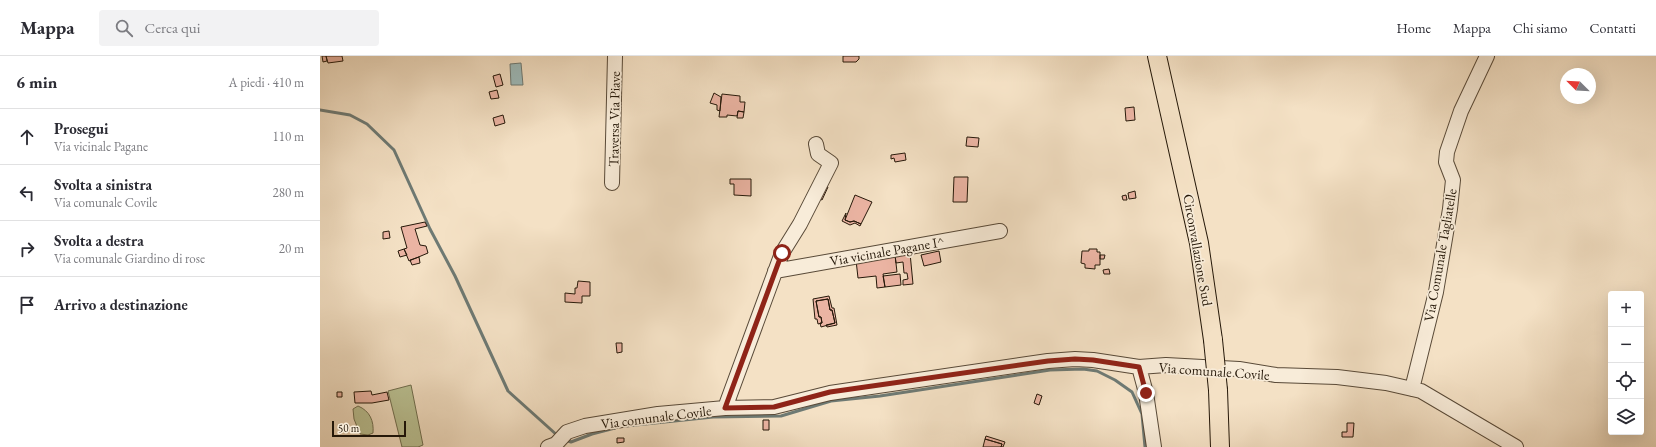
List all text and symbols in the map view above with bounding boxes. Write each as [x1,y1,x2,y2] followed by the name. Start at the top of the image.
[99,10,379,46] search box
[20,15,75,40] text: Mappa
[113,17,135,39] icon: search
[145,18,200,37] text: Cerca qui
[1396,19,1431,37] text: Home
[1453,19,1491,37] text: Mappa
[1513,19,1568,37] text: Chi siamo
[1590,19,1636,37] text: Contatti
[1560,68,1596,104] north arrow
[16,71,57,93] text: 6 min
[604,71,624,167] street label: Traversa Via Piave
[229,74,304,91] text: A piedi · 410 m
[54,119,109,138] text: Prosegui
[16,126,38,148] icon: ahead
[273,128,304,145] text: 110 m
[54,138,148,155] text: Via vicinale Pagane
[54,175,152,194] text: Svolta a sinistra
[16,182,38,204] icon: left
[273,184,304,201] text: 280 m
[1419,187,1461,323] street label: Via Comunale Tagliatelle
[1179,193,1217,308] street label: Circonvallazione Sud
[54,194,157,211] text: Via comunale Covile
[54,231,144,250] text: Svolta a destra
[828,232,946,270] street label: Via vicinale Pagane I^
[16,238,38,260] icon: right
[279,240,304,257] text: 20 m
[773,244,791,262] route start
[54,250,205,267] text: Via comunale Giardino di rose
[1608,291,1644,435] map controls
[1608,291,1644,327] button: +
[16,294,38,316] icon: arrive
[54,295,188,314] text: Arrivo a destinazione
[1608,327,1644,363] button: −
[1158,358,1271,384] street label: Via comunale Covile
[1608,363,1644,399] button: locate
[1137,384,1155,402] route end
[1608,399,1644,435] button: layers
[600,401,713,433] street label: Via comunale Covile
[332,419,406,438] scale bar
[338,421,359,435] text: 50 m

